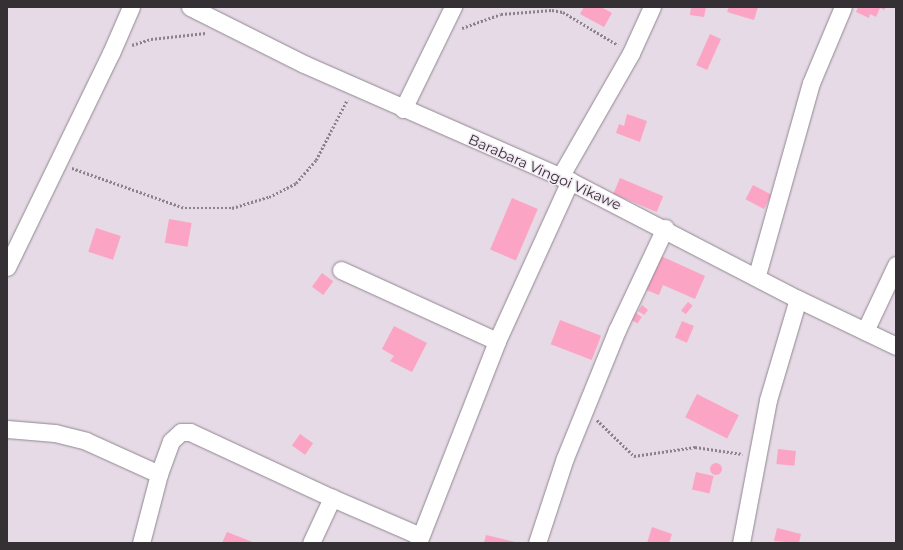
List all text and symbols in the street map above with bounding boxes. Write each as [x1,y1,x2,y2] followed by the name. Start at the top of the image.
[466,131,624,213] street label: Barabara Vingoi Vikawe

